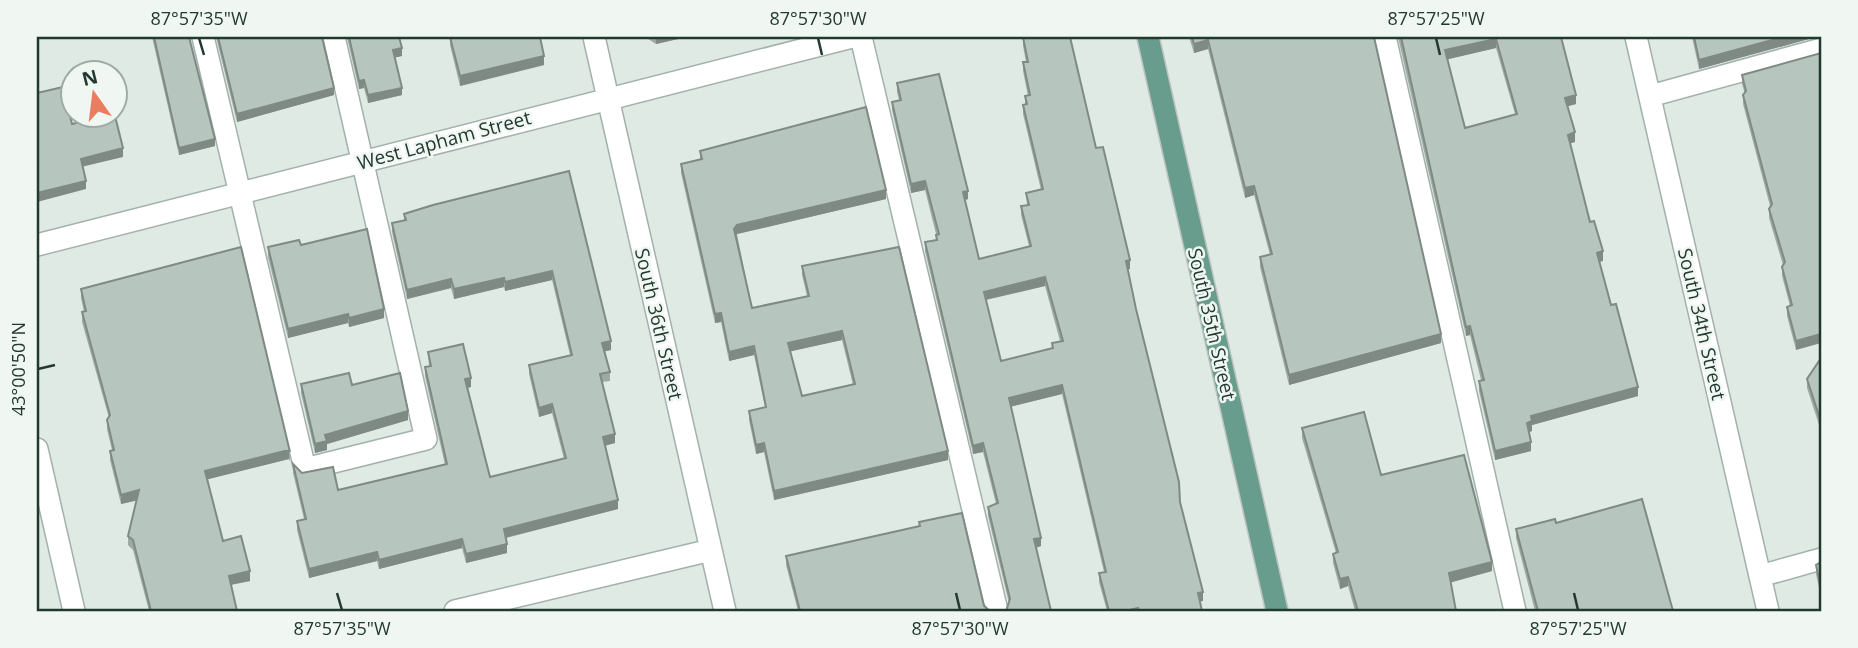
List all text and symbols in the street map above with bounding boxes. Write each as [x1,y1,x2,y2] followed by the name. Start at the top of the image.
[150,6,248,30] text: 87°57'35"W
[769,6,867,30] text: 87°57'30"W
[1387,6,1485,30] text: 87°57'25"W
[60,60,130,130] north arrow
[79,63,101,92] text: N
[354,104,534,176] street label: West Lapham Street
[629,246,689,403] street label: South 36th Street
[1182,246,1242,403] street label: South 35th Street
[1672,246,1732,403] street label: South 34th Street
[6,322,30,416] text: 43°00'50"N
[293,616,391,640] text: 87°57'35"W
[911,616,1009,640] text: 87°57'30"W
[1529,616,1627,640] text: 87°57'25"W

